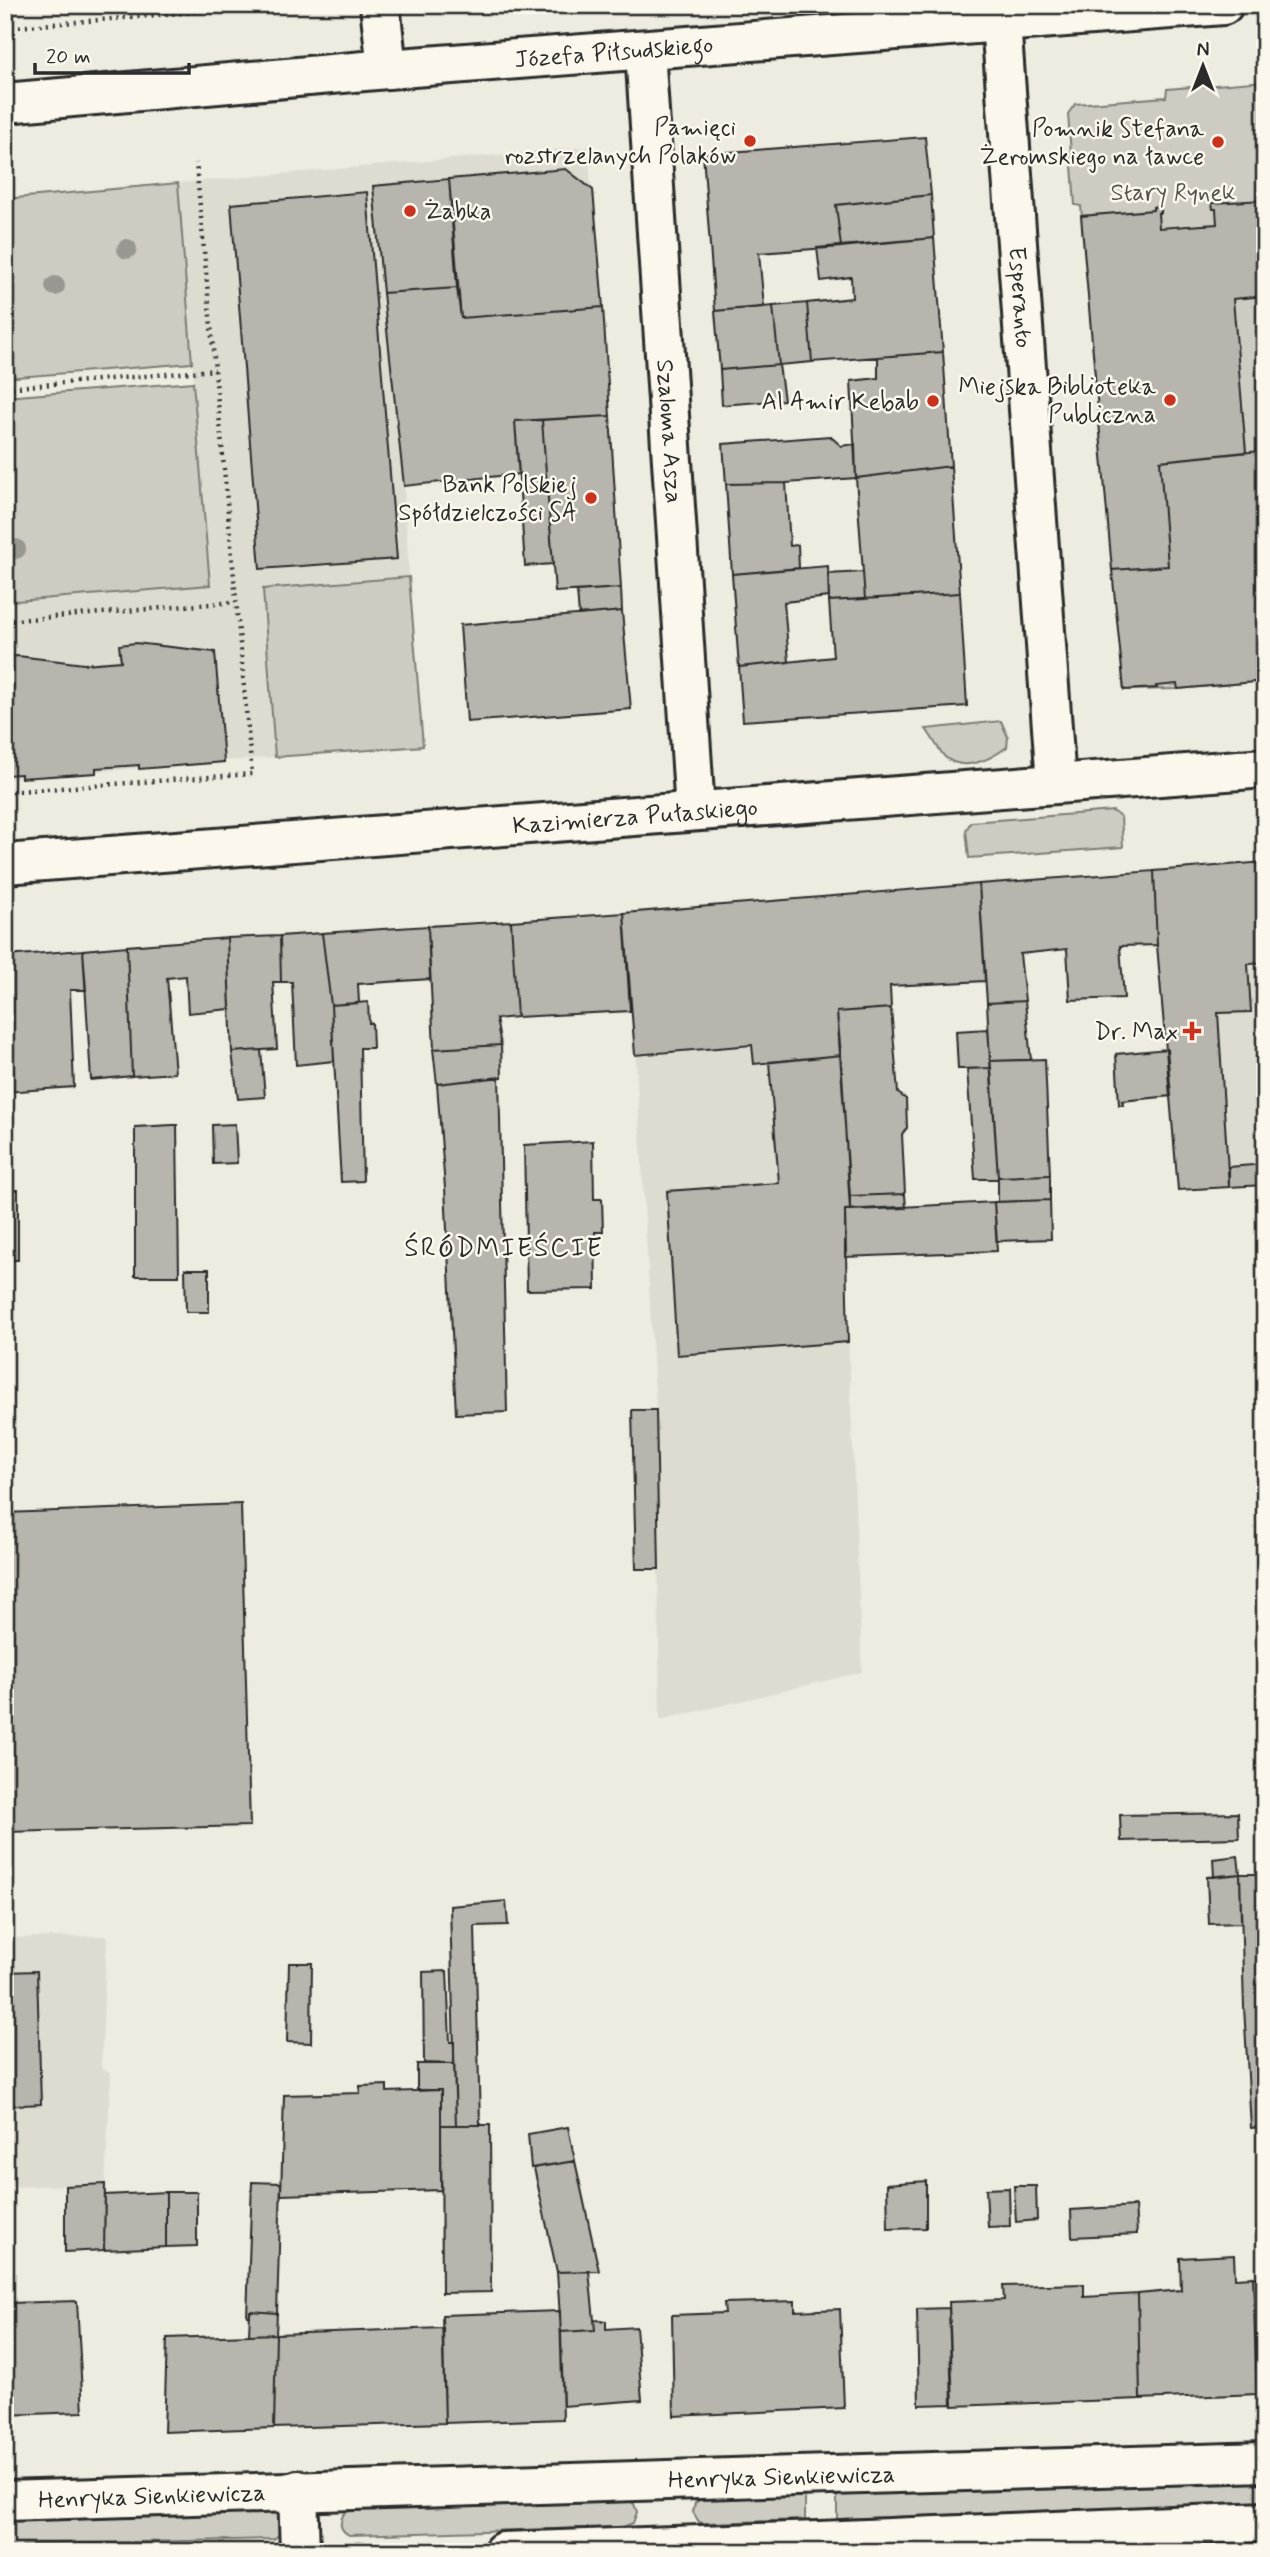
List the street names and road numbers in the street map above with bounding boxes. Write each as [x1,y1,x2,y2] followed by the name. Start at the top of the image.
[513,30,714,76] street label: Józefa Piłsudskiego
[1000,246,1039,349] street label: Esperanto
[648,358,689,504] street label: Szaloma Asza
[512,793,759,842] street label: Kazimierza Pułaskiego
[668,2459,896,2497] street label: Henryka Sienkiewicza
[38,2478,266,2517] street label: Henryka Sienkiewicza

